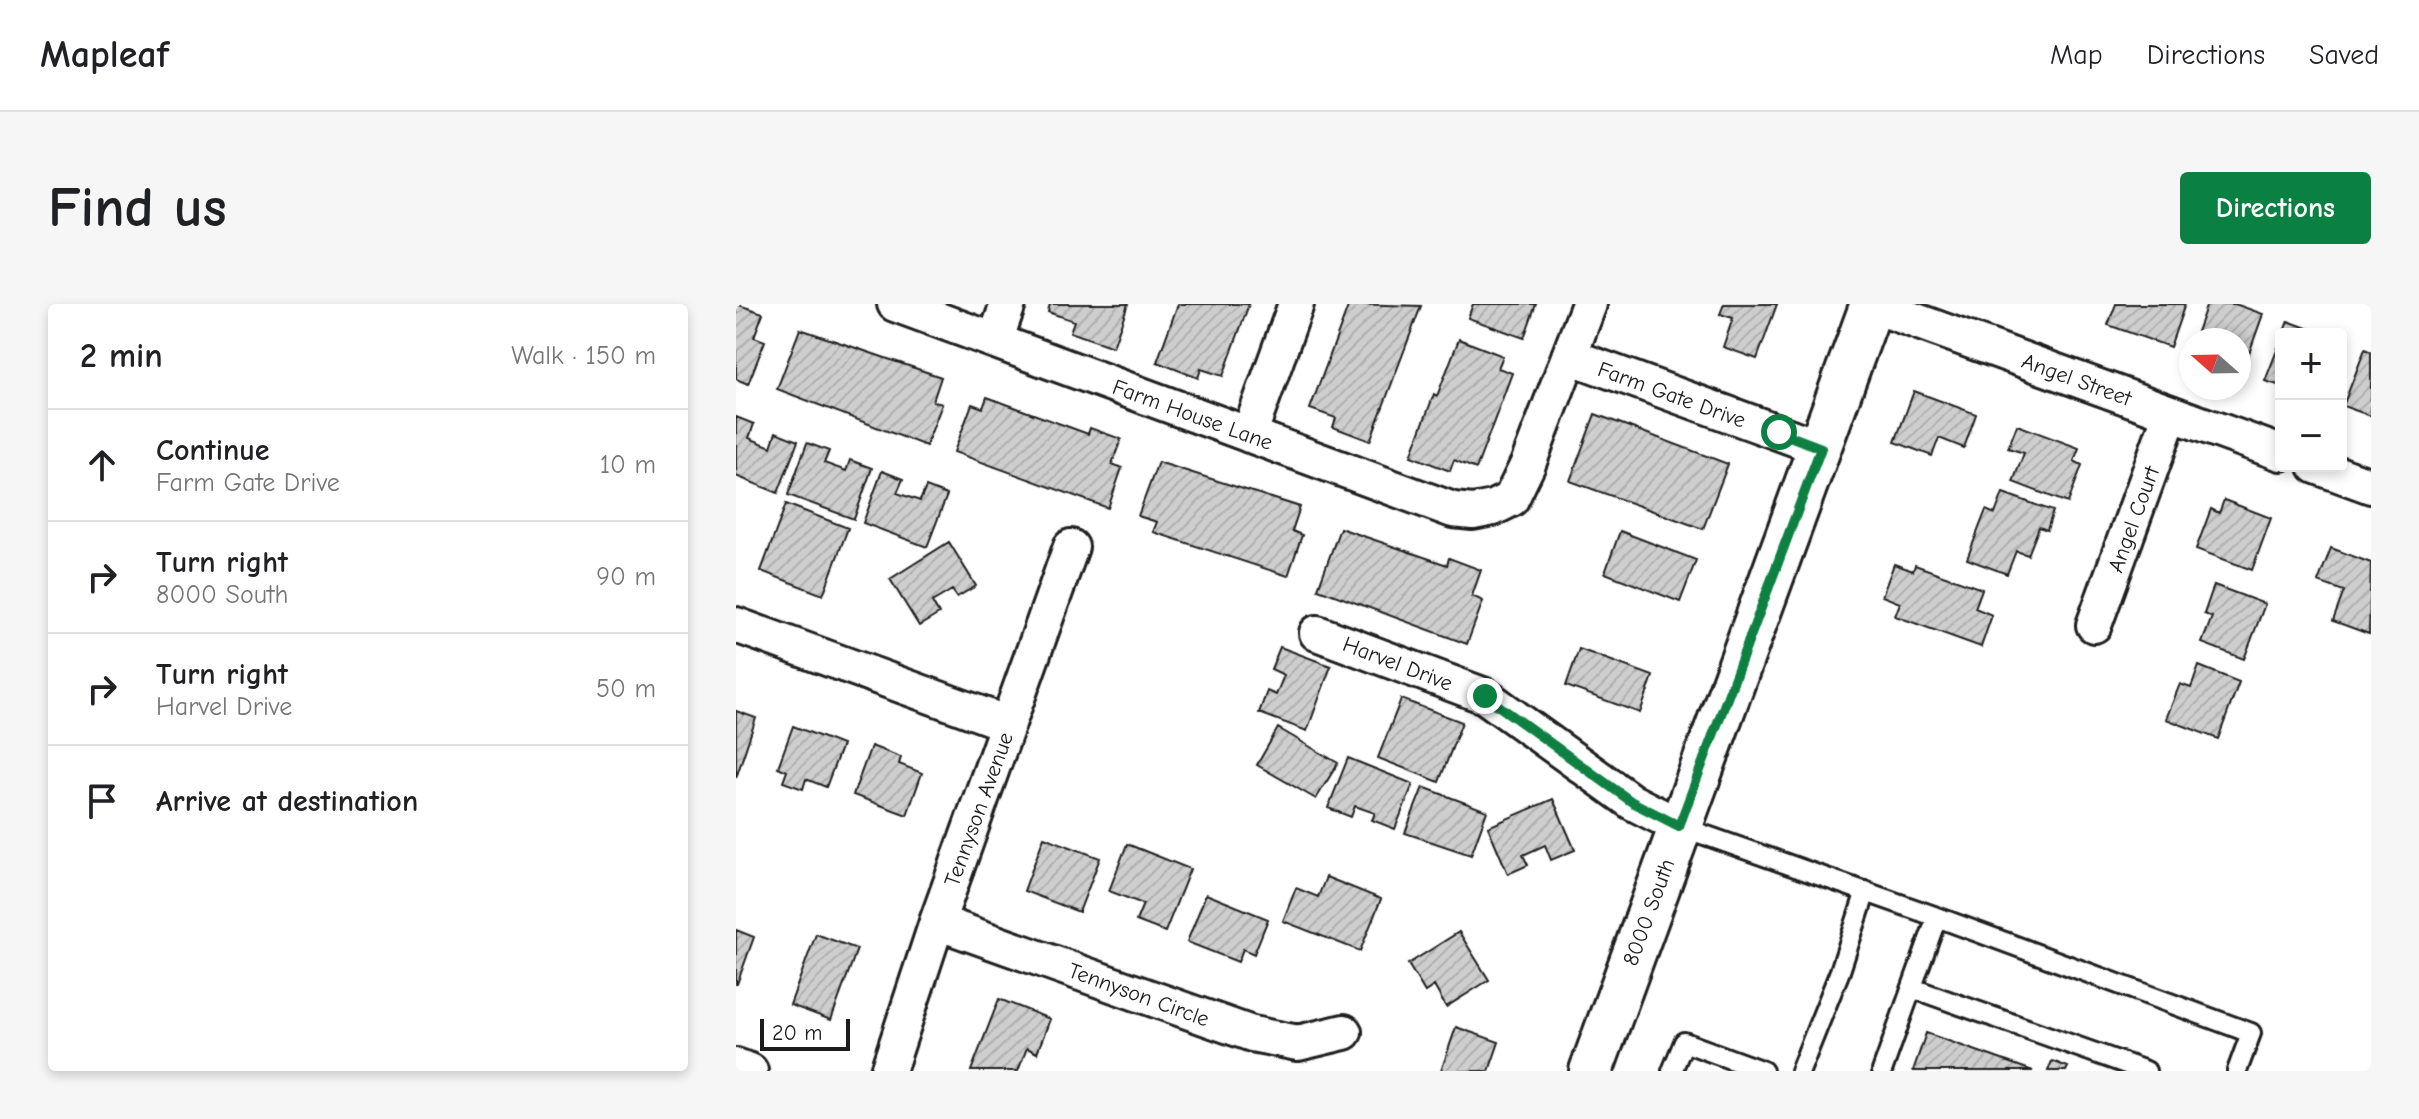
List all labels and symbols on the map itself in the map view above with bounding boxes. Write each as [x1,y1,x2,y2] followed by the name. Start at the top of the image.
[2179,328,2251,400] north arrow
[2018,348,2136,412] street label: Angel Street
[1594,356,1749,434] street label: Farm Gate Drive
[1109,374,1276,456] street label: Farm House Lane
[1761,414,1797,450] route start
[2103,462,2165,576] street label: Angel Court
[1339,631,1456,697] street label: Harvel Drive
[1467,678,1503,714] route end
[939,729,1019,890] street label: Tennyson Avenue
[1618,855,1680,969] street label: 8000 South
[1065,957,1213,1032] street label: Tennyson Circle
[760,1015,850,1051] scale bar

